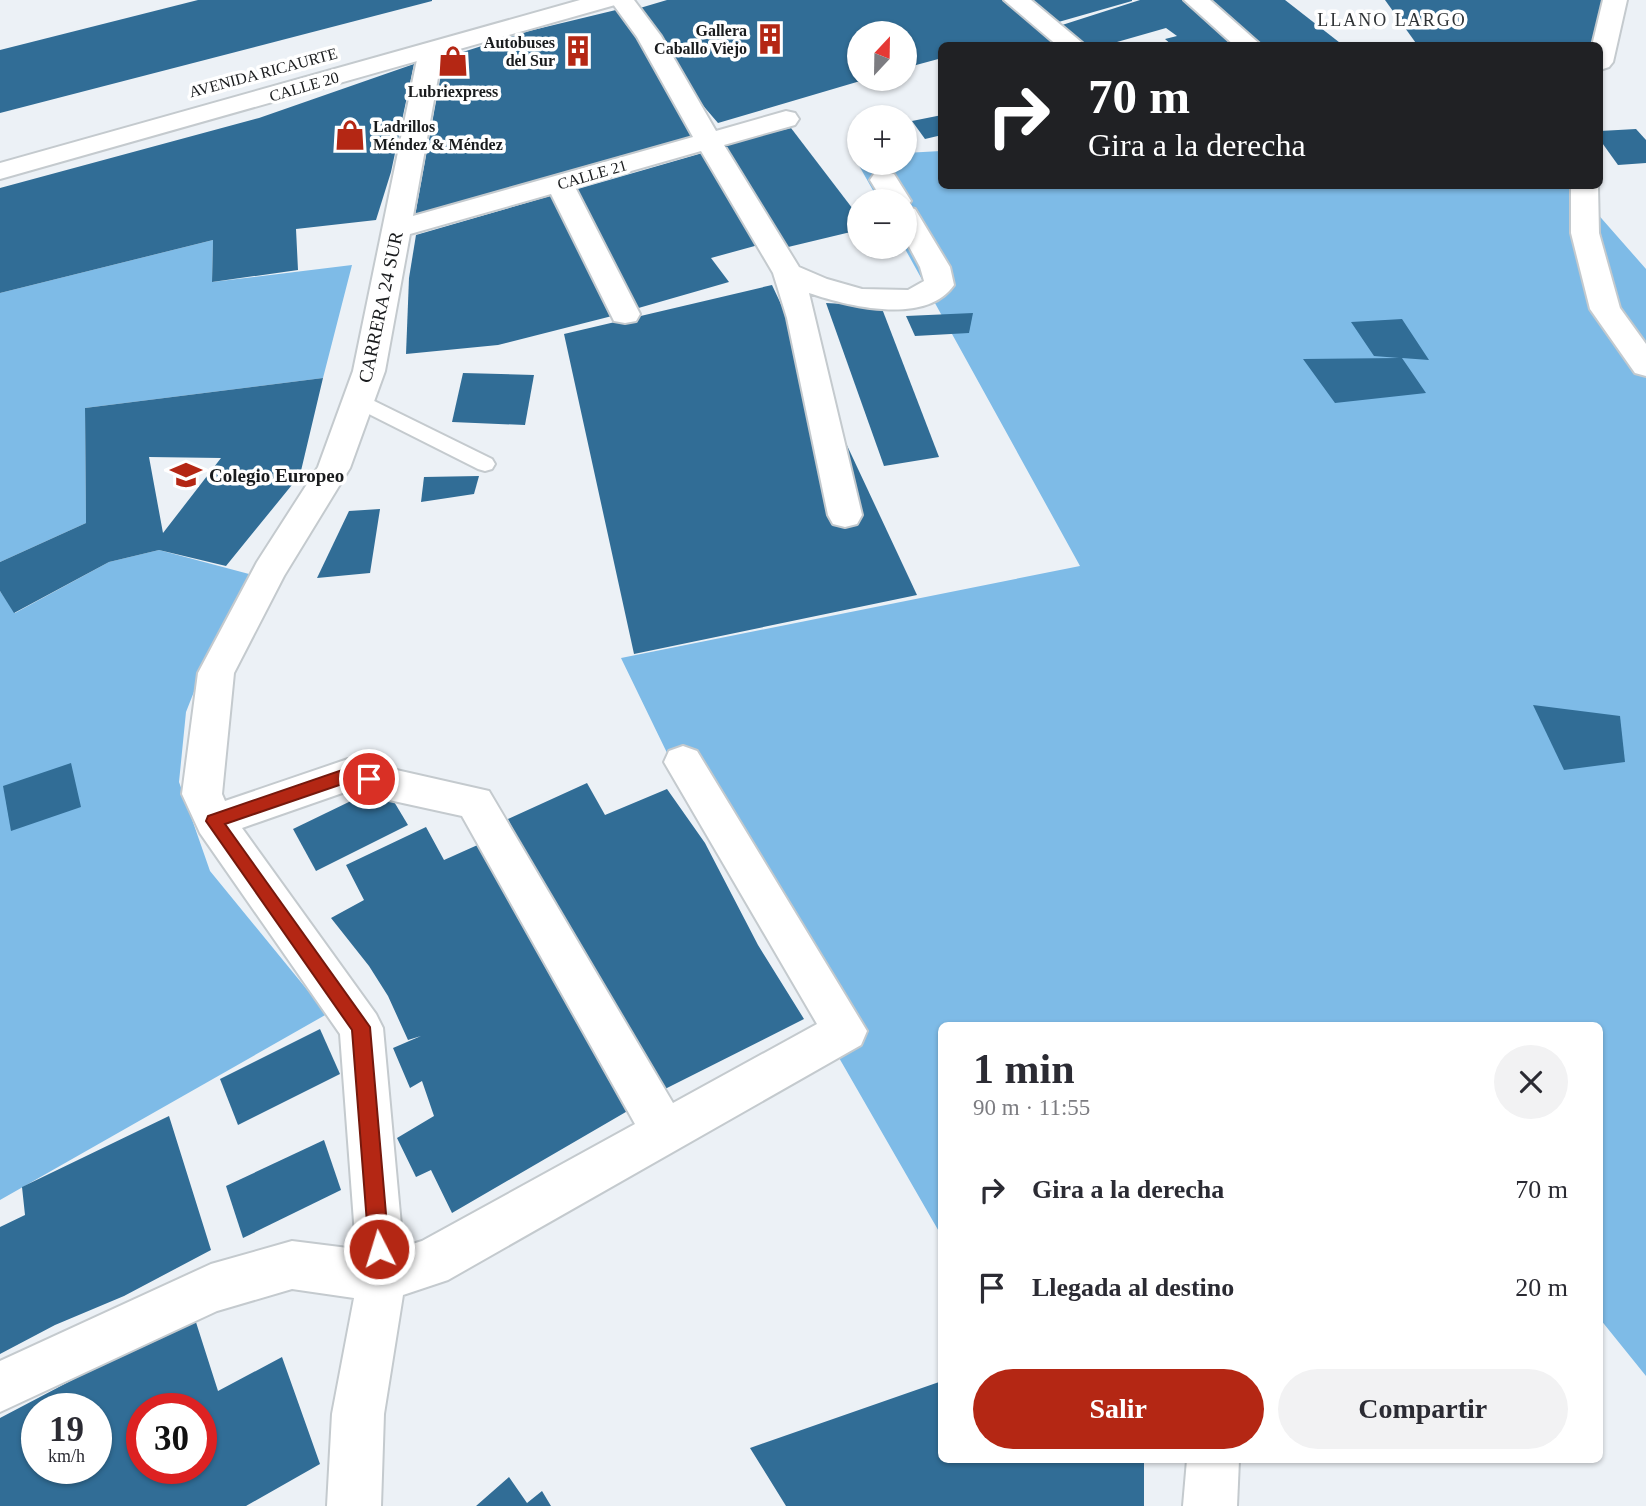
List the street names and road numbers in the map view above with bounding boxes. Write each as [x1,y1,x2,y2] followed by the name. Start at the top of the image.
[187,44,339,100] street label: AVENIDA RICAURTE
[267,68,341,105] street label: CALLE 20
[555,156,629,193] street label: CALLE 21
[354,229,407,385] street label: CARRERA 24 SUR

